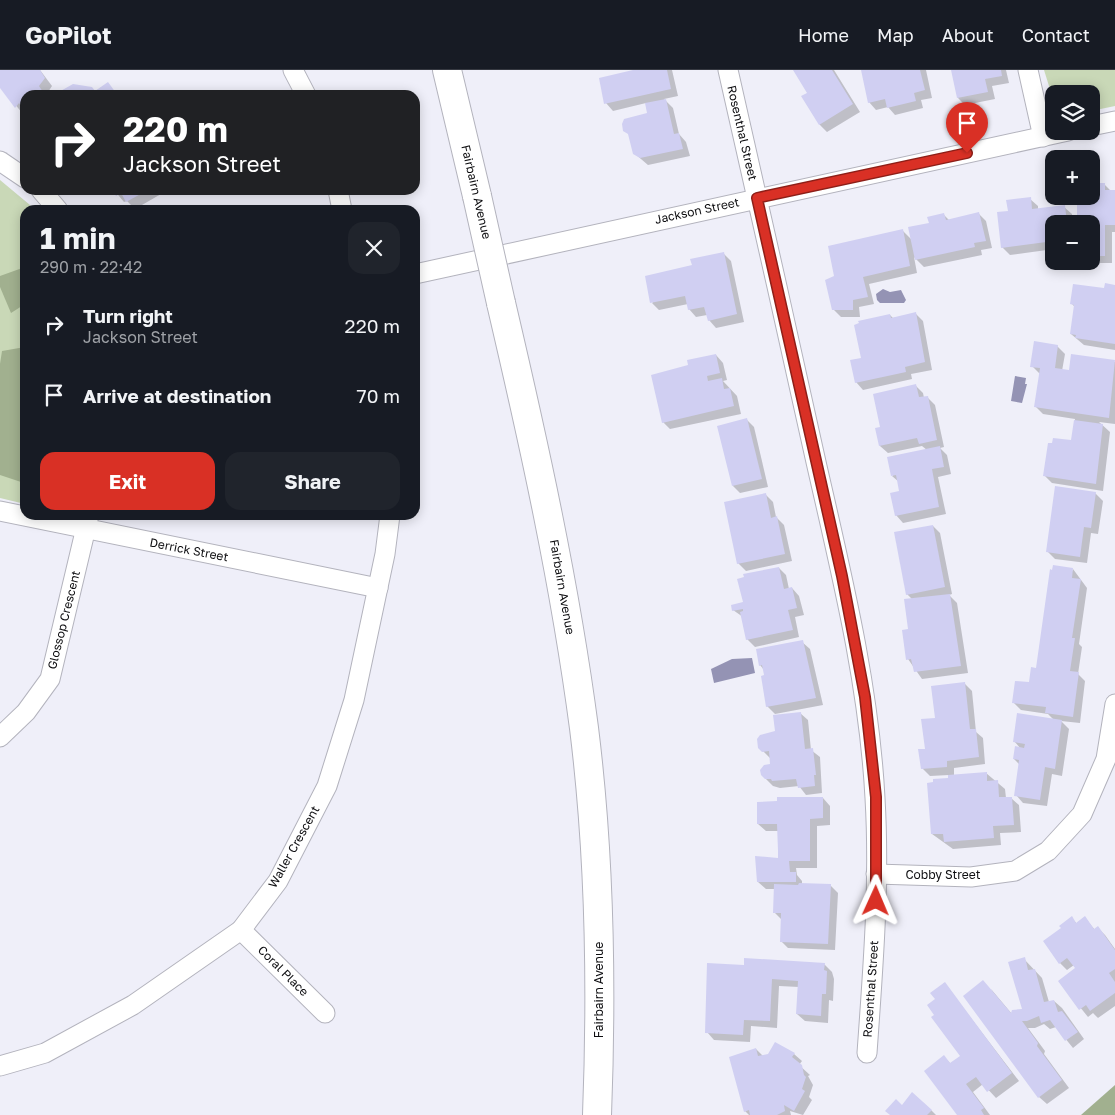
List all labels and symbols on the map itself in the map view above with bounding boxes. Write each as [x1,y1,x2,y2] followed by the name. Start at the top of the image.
[724,84,761,182] street label: Rosenthal Street
[946,102,988,153] pin
[458,143,495,241] street label: Fairbairn Avenue
[653,194,741,227] street label: Jackson Street
[149,535,230,565] street label: Derrick Street
[547,538,578,636] street label: Fairbairn Avenue
[44,569,83,671] street label: Glossop Crescent
[265,803,322,890] street label: Waller Crescent
[905,867,981,882] street label: Cobby Street
[849,874,901,926] position arrow
[860,940,881,1038] street label: Rosenthal Street
[255,942,312,999] street label: Coral Place
[591,942,606,1038] street label: Fairbairn Avenue

